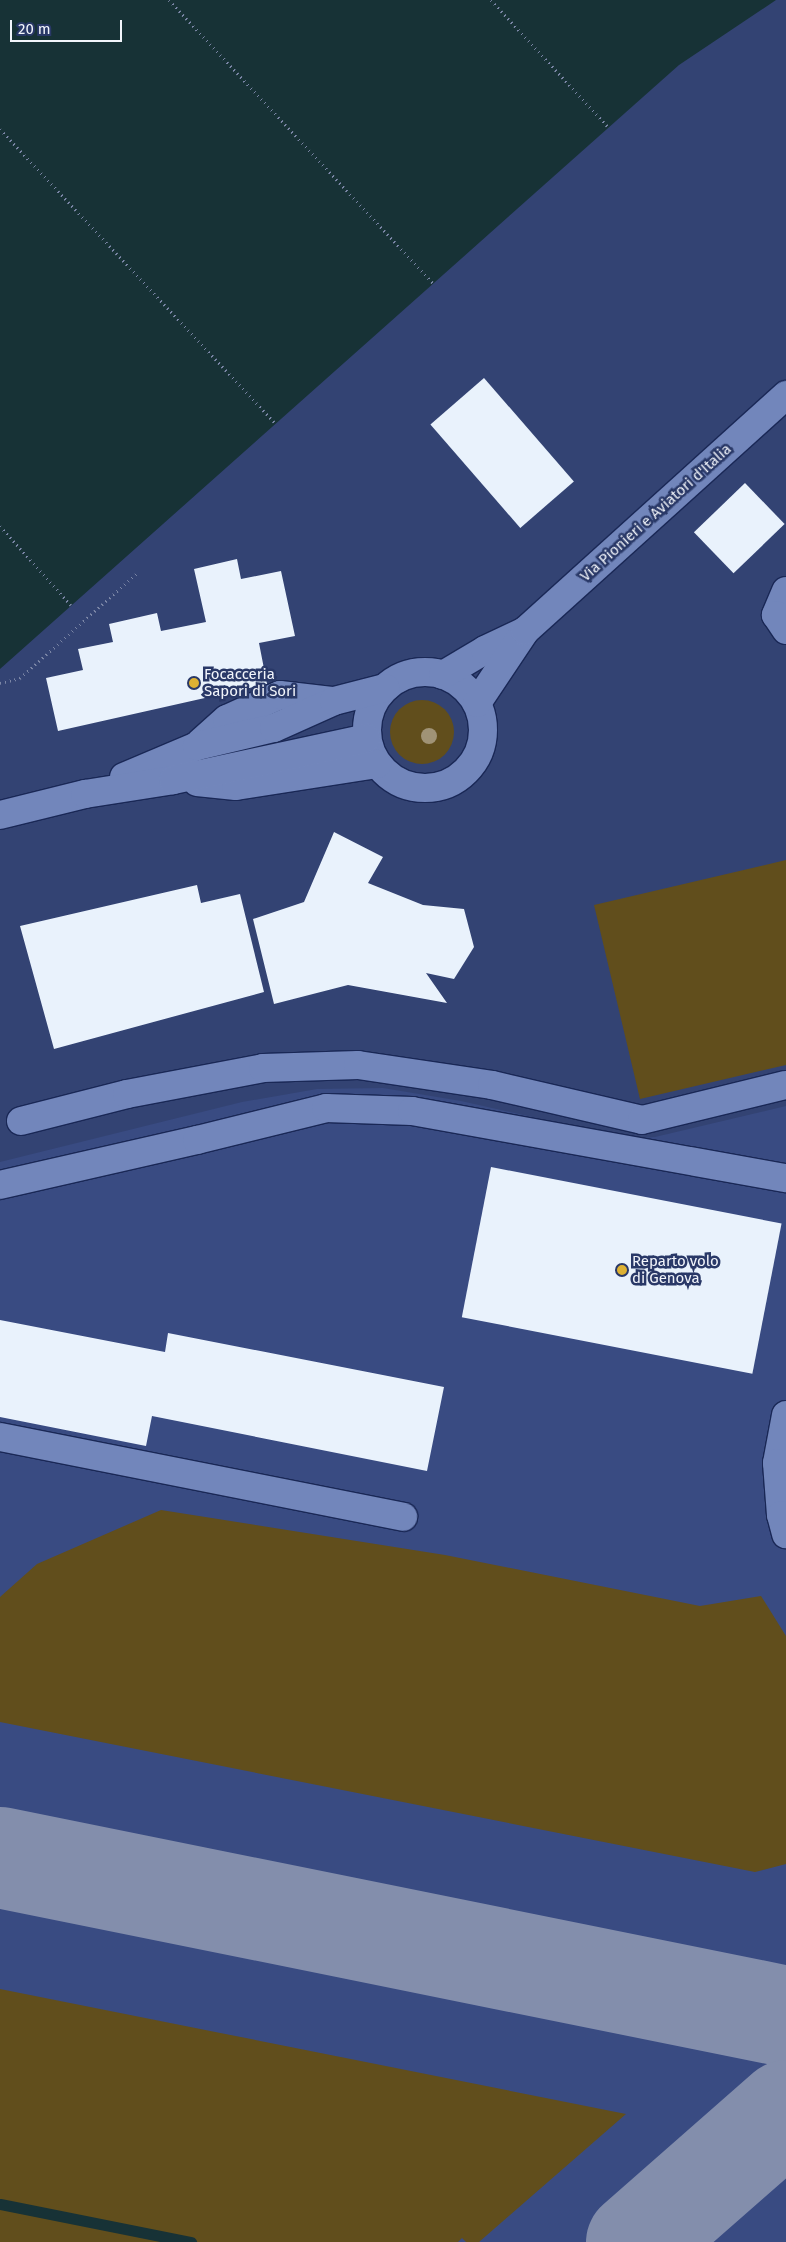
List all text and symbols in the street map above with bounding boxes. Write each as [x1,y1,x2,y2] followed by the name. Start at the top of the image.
[12,10,125,42] scale bar
[18,20,51,38] text: 20 m
[577,440,735,586] street label: Via Pionieri e Aviatori d'Italia
[204,665,296,700] place label: Focacceria Sapori di Sori
[188,677,200,689] marker: Focacceria Sapori di Sori
[632,1252,719,1287] place label: Reparto volo di Genova
[616,1264,628,1276] marker: Reparto volo di Genova

